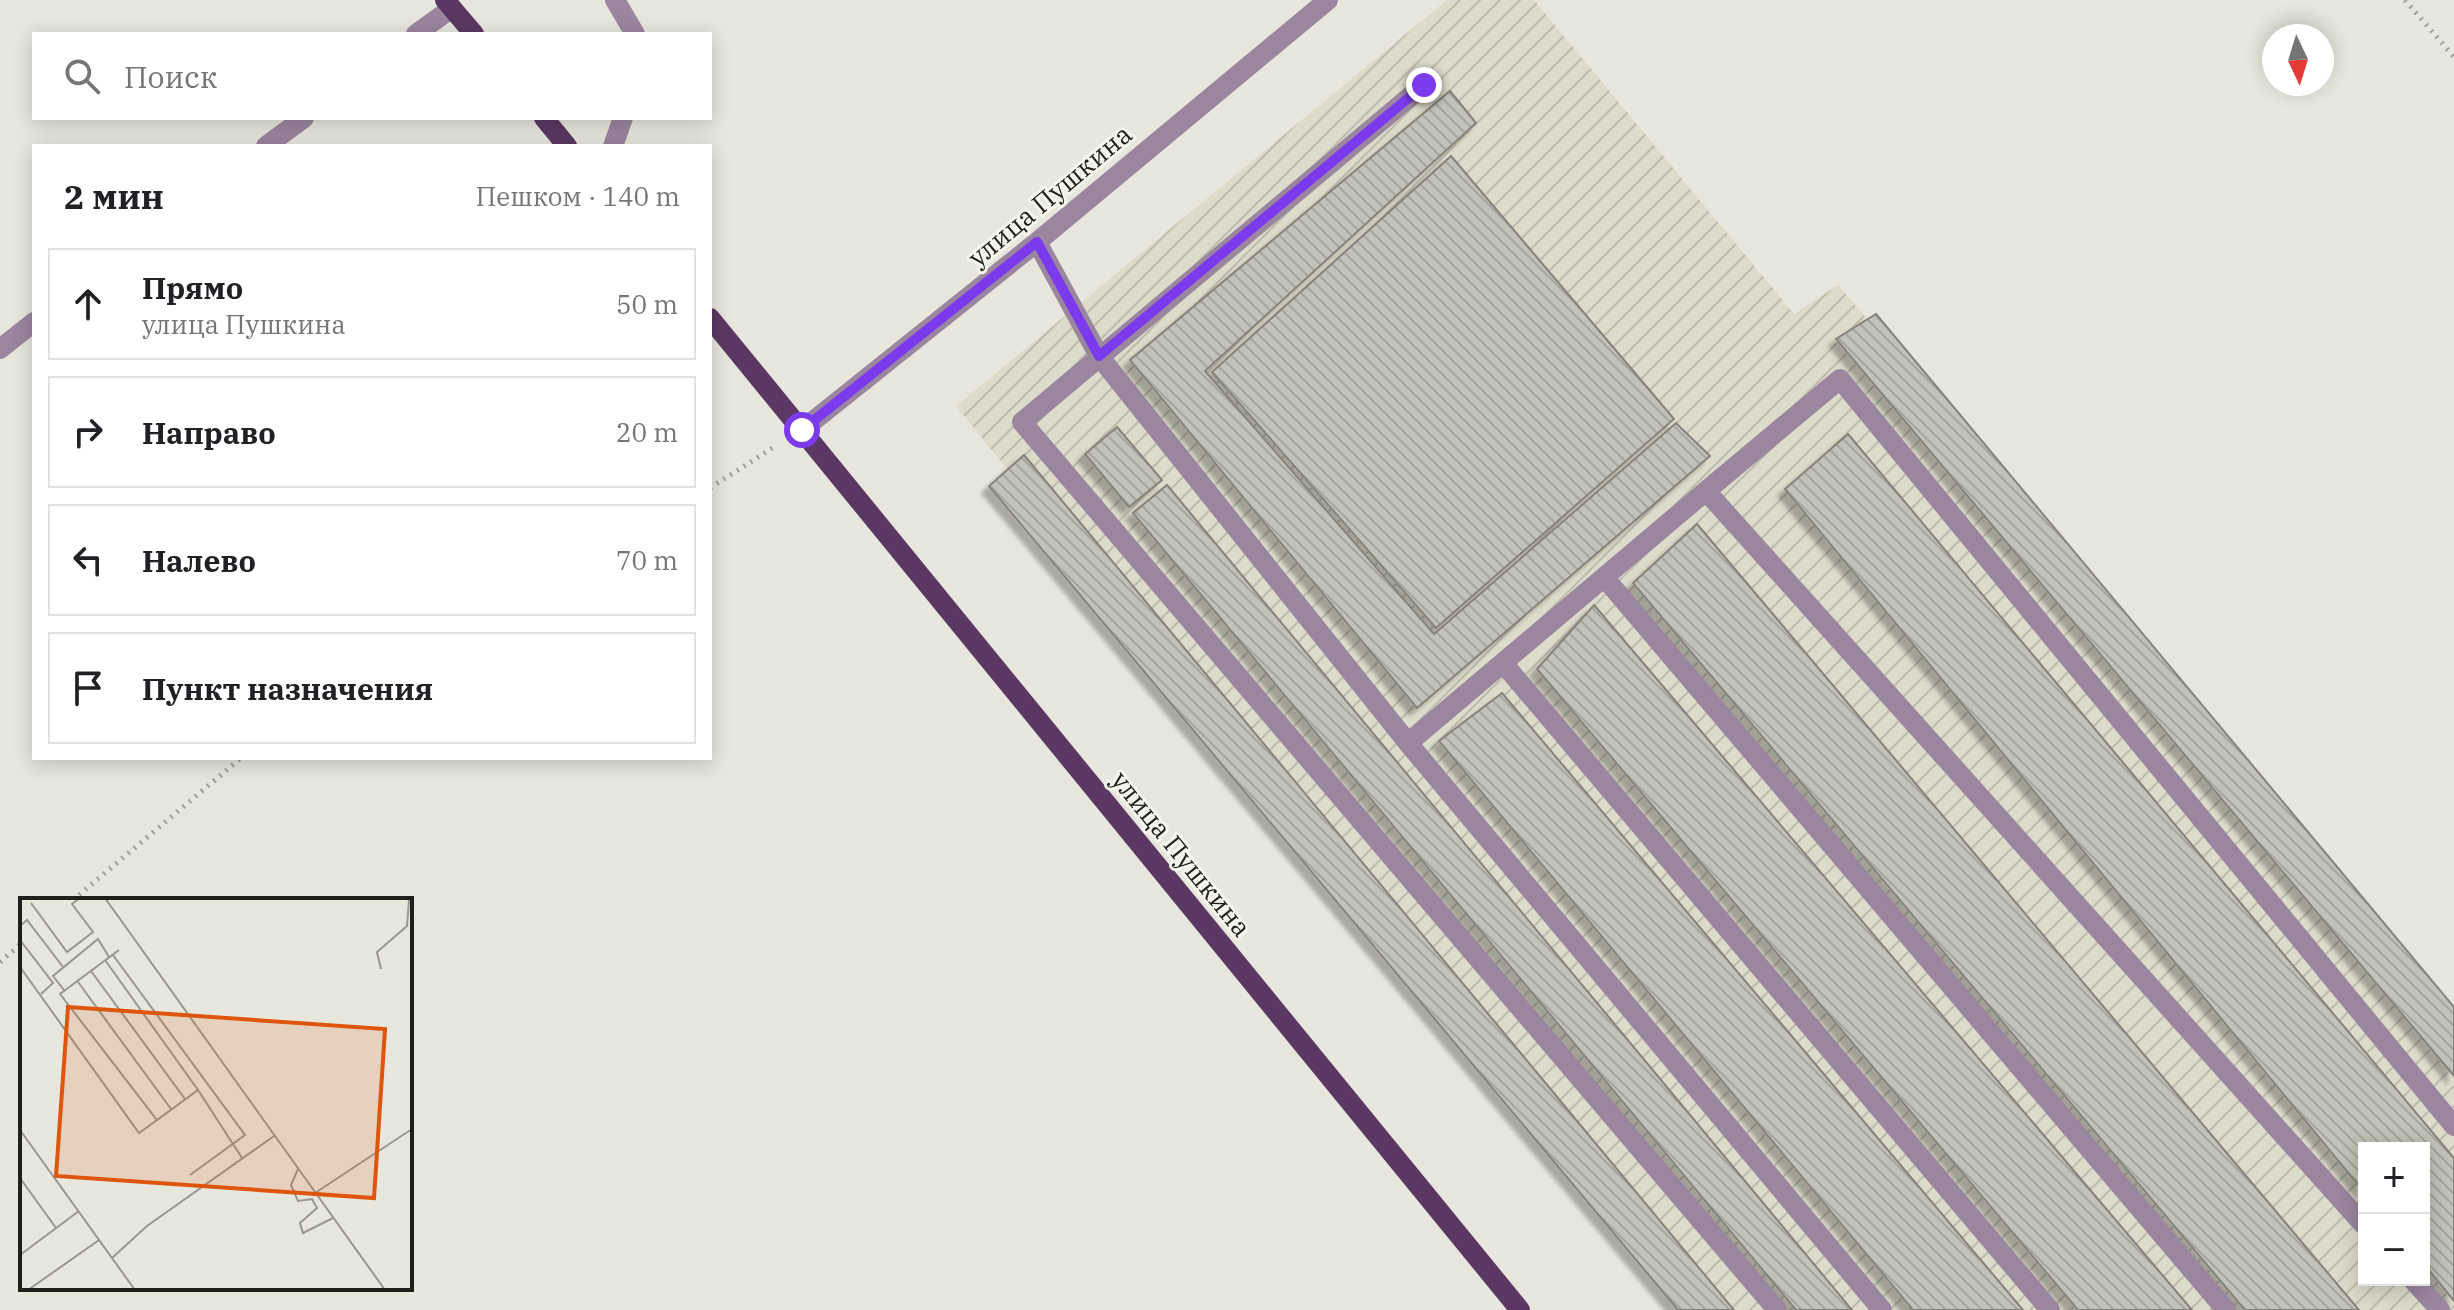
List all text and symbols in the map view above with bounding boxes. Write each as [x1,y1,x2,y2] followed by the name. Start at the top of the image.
[2262,24,2334,96] north arrow
[32,32,712,120] search box
[60,54,104,98] icon: search
[124,57,217,96] text: Поиск
[1406,67,1442,103] route end
[960,117,1138,274] street label: улица Пушкина
[64,174,164,218] text: 2 мин
[476,179,680,213] text: Пешком · 140 m
[142,268,243,307] text: Прямо
[66,282,110,326] icon: ahead
[616,287,678,321] text: 50 m
[142,307,346,341] text: улица Пушкина
[66,410,110,454] icon: right
[784,412,820,448] route start
[142,413,276,452] text: Направо
[616,415,678,449] text: 20 m
[66,538,110,582] icon: left
[142,541,256,580] text: Налево
[616,543,678,577] text: 70 m
[66,666,110,710] icon: arrive
[142,669,433,708] text: Пункт назначения
[1104,764,1259,943] street label: улица Пушкина
[20,898,412,1290] inset map
[2358,1142,2430,1286] map controls
[2358,1142,2430,1214] button: +
[2358,1214,2430,1286] button: −

